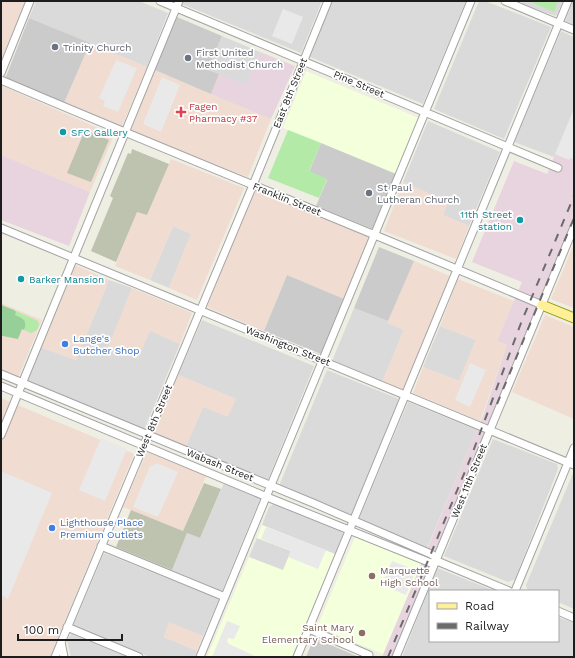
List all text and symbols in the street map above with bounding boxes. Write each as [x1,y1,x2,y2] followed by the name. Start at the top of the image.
[50,42,60,52] marker: Trinity Church
[63,42,131,53] place label: Trinity Church
[196,47,283,70] place label: First United Methodist Church
[183,53,193,63] marker: First United Methodist Church
[271,55,309,130] street label: East 8th Street
[332,68,387,100] street label: Pine Street
[189,101,258,124] place label: Fagen Pharmacy #37
[176,107,186,117] marker: Fagen Pharmacy #37
[58,127,68,137] marker: SFC Gallery
[71,127,129,138] place label: SFC Gallery
[251,180,323,218] street label: Franklin Street
[377,182,459,205] place label: St Paul Lutheran Church
[364,188,374,198] marker: St Paul Lutheran Church
[460,209,513,232] place label: 11th Street station
[515,215,525,225] marker: 11th Street station
[16,274,26,284] marker: Barker Mansion
[29,274,104,285] place label: Barker Mansion
[244,324,333,368] street label: Washington Street
[73,333,140,356] place label: Lange's Butcher Shop
[60,339,70,349] marker: Lange's Butcher Shop
[134,382,175,459] street label: West 8th Street
[449,441,489,520] street label: West 11th Street
[185,446,256,484] street label: Wabash Street
[60,517,143,540] place label: Lighthouse Place Premium Outlets
[47,523,57,533] marker: Lighthouse Place Premium Outlets
[380,565,438,588] place label: Marquette High School
[367,571,377,581] marker: Marquette High School
[429,590,559,642] legend
[465,599,494,613] text: Road
[18,616,122,642] scale bar
[465,619,510,633] text: Railway
[262,622,355,645] place label: Saint Mary Elementary School
[24,623,59,637] text: 100 m
[357,628,367,638] marker: Saint Mary Elementary School

